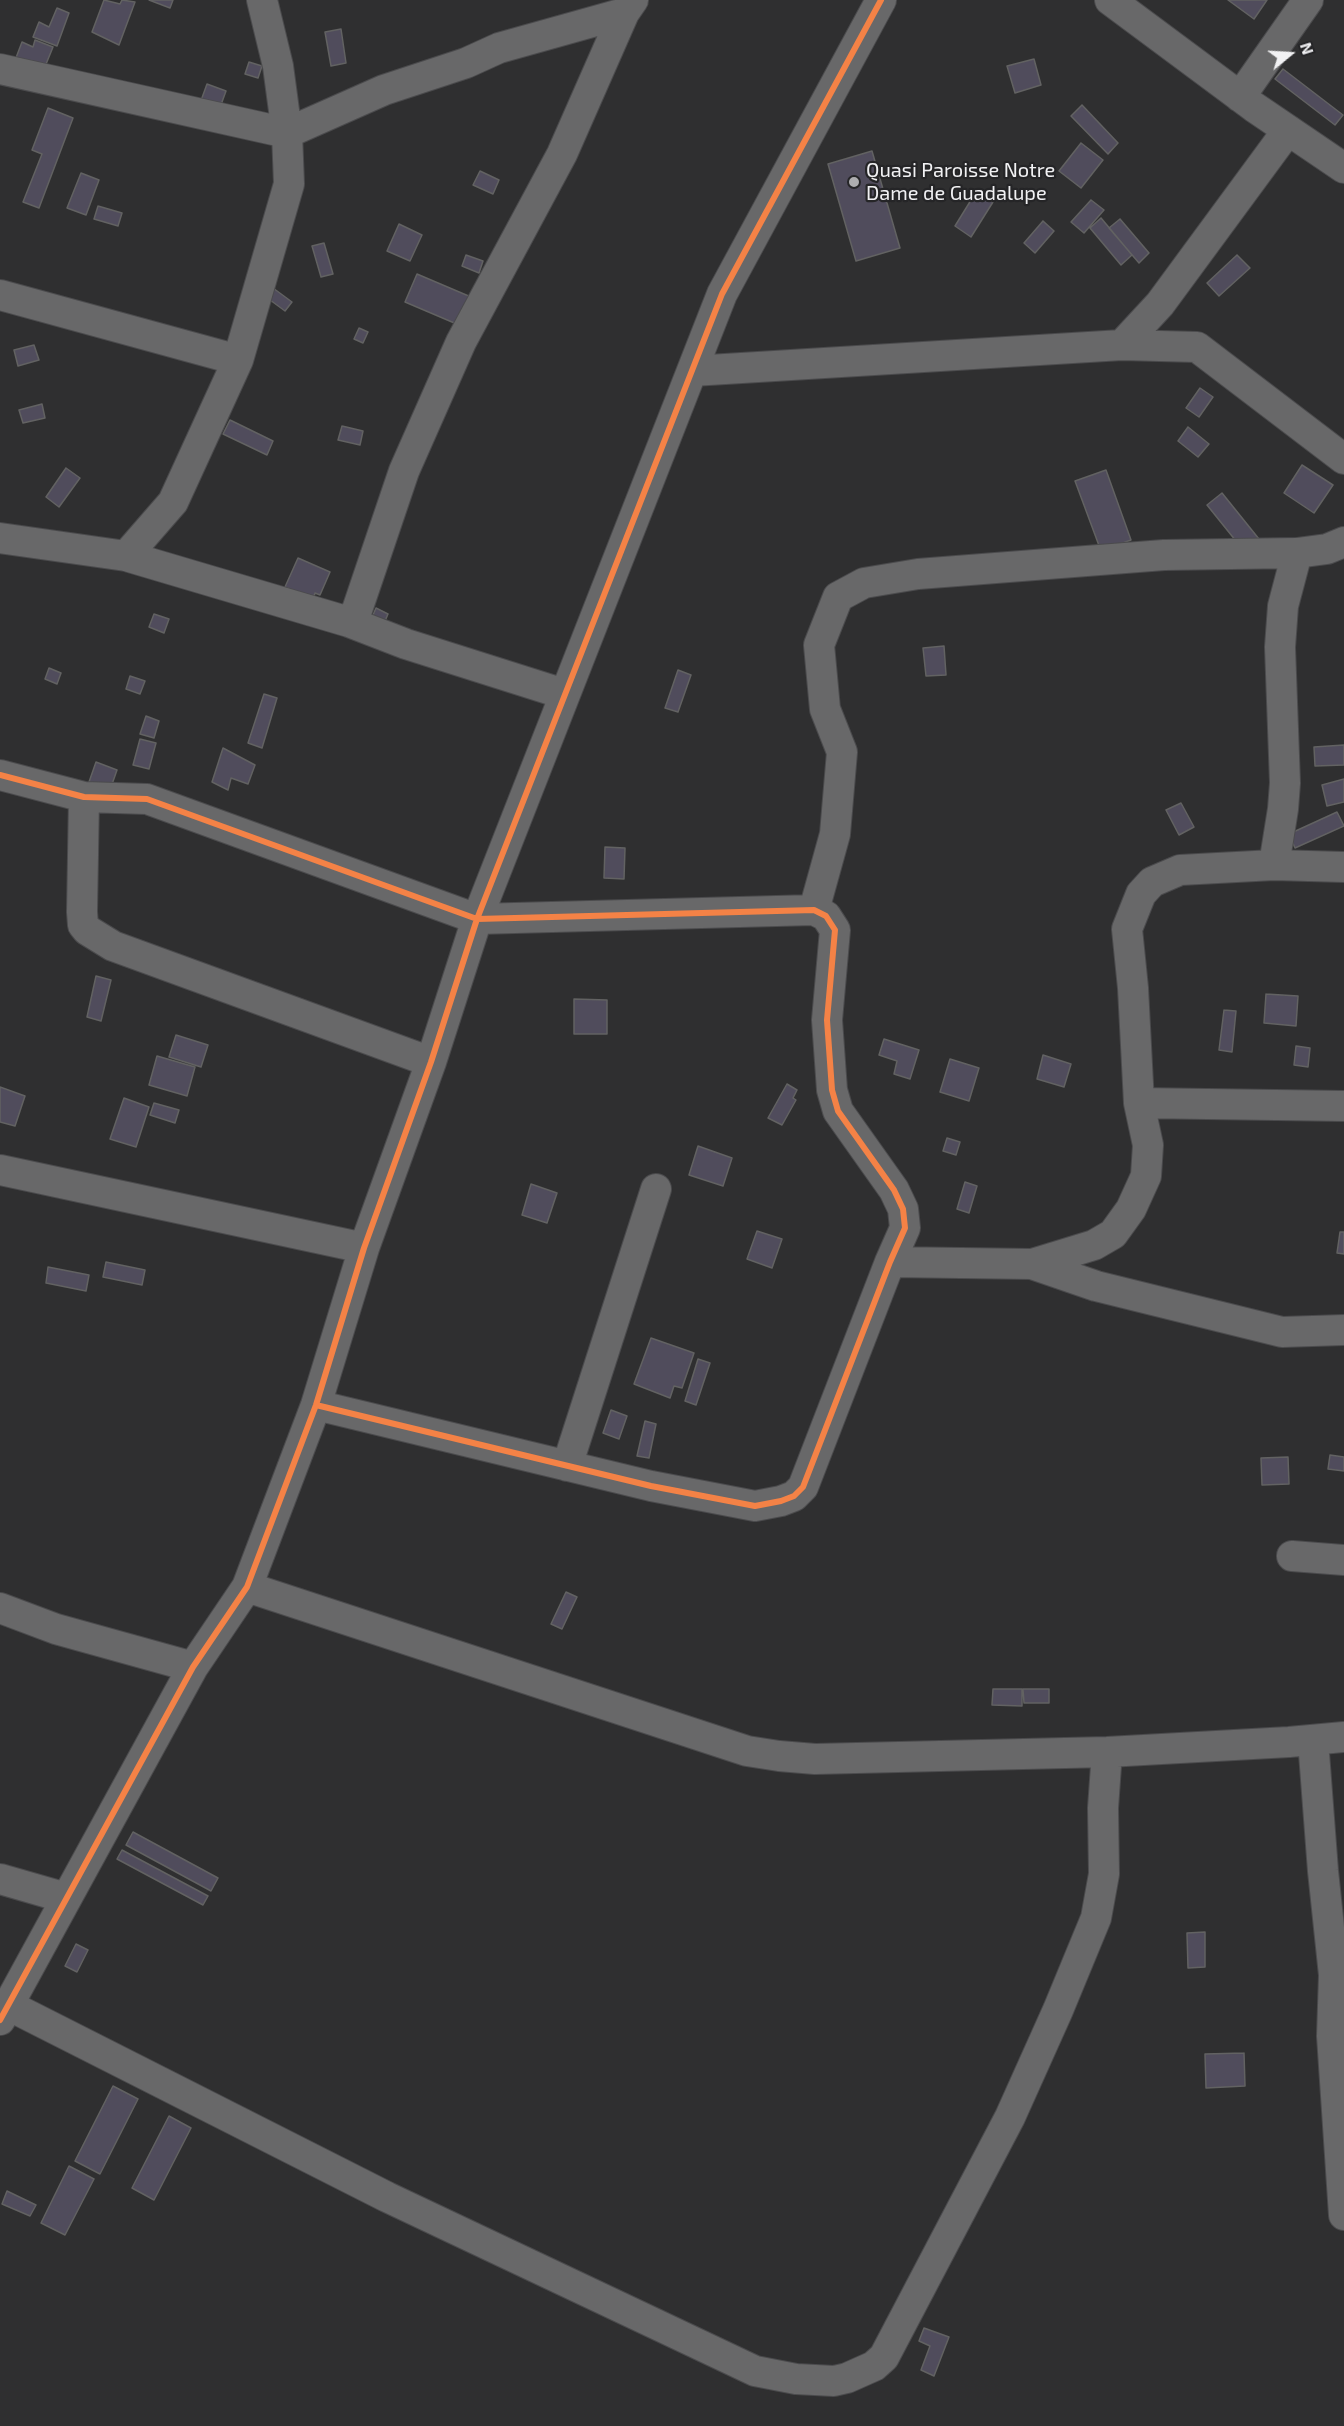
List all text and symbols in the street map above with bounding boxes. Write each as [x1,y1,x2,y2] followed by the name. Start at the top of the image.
[1260,24,1320,84] north arrow
[1297,40,1318,57] text: N
[866,158,1055,205] place label: Quasi Paroisse Notre Dame de Guadalupe
[847,175,861,189] marker: Quasi Paroisse Notre Dame de Guadalupe

